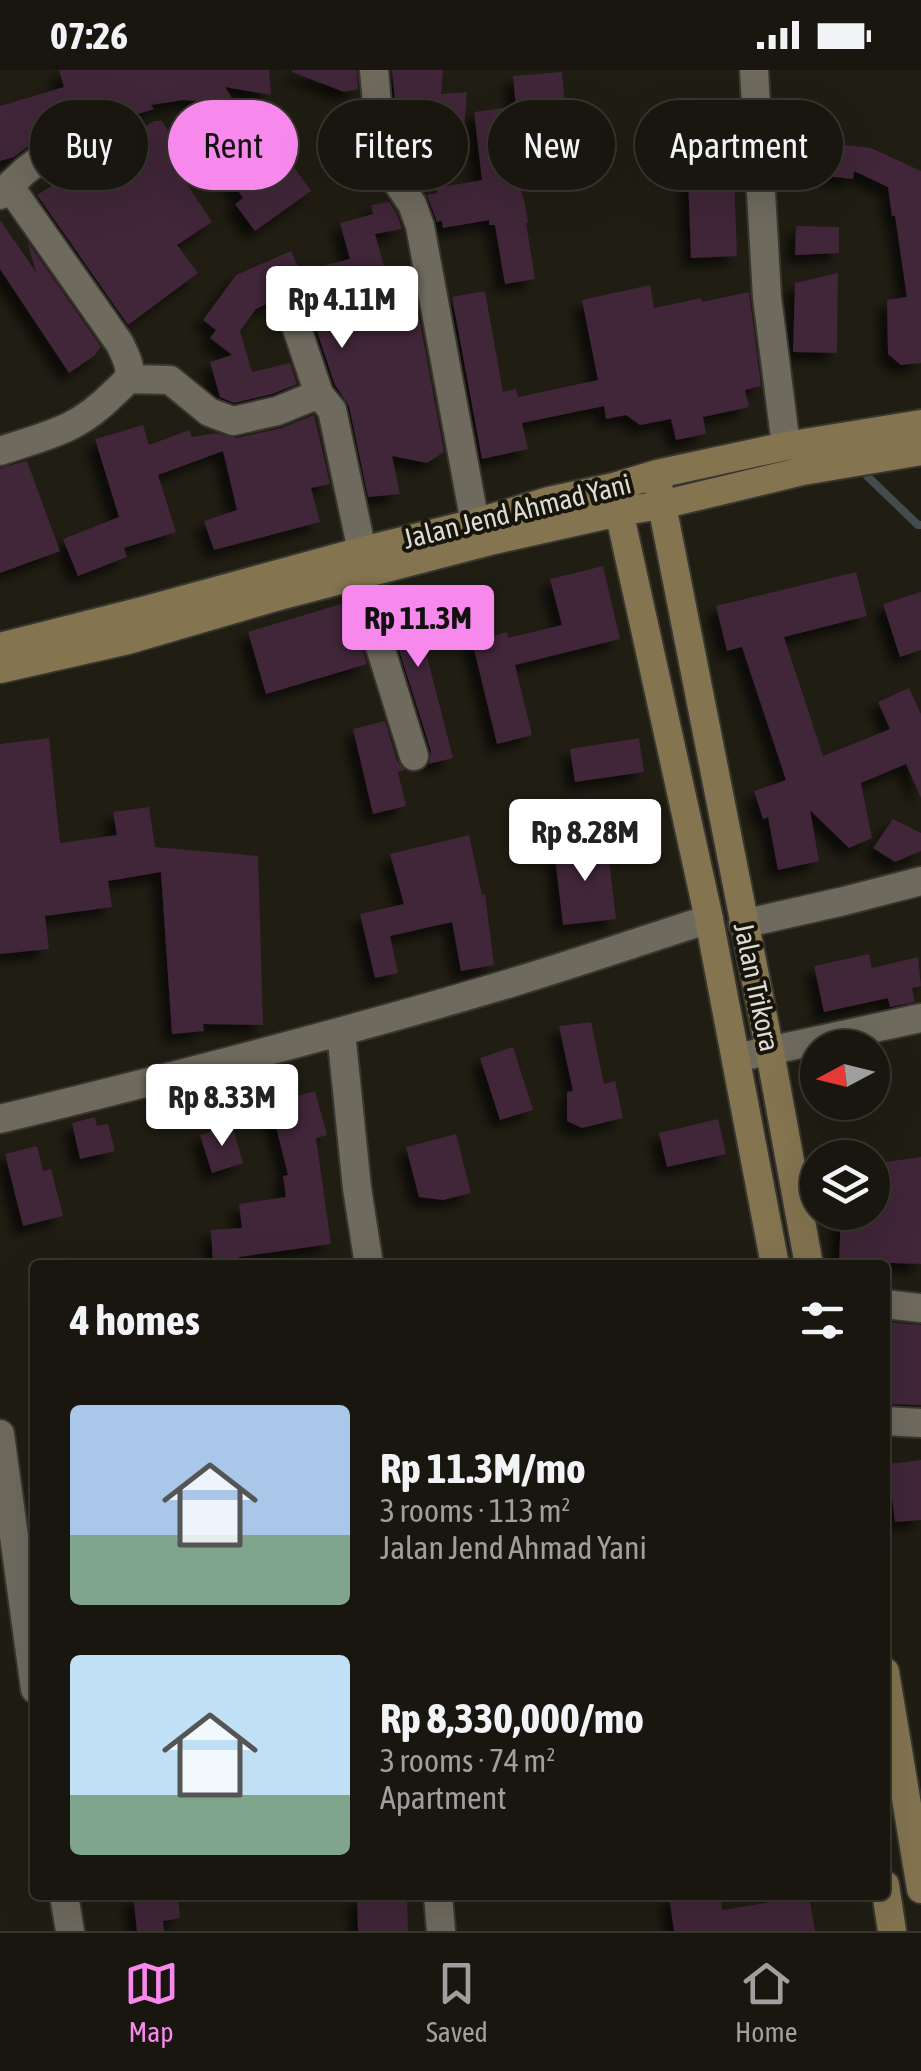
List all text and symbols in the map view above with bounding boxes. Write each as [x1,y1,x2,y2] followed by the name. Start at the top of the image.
[50,14,128,57] text: 07:26
[30,100,148,190] chip: Buy
[168,100,298,190] chip: Rent
[318,100,468,190] chip: Filters
[488,100,615,190] chip: New
[635,100,843,190] chip: Apartment
[239,266,445,351] pin: Rp 4.11M
[288,280,396,317] text: Rp 4.11M
[400,467,634,555] street label: Jalan Jend Ahmad Yani
[315,585,521,670] pin: Rp 11.3M
[364,599,472,636] text: Rp 11.3M
[482,799,688,884] pin: Rp 8.28M
[531,813,639,850] text: Rp 8.28M
[728,920,786,1054] street label: Jalan Trikora
[800,1030,890,1120] north arrow
[800,1030,890,1230] map controls
[119,1064,325,1149] pin: Rp 8.33M
[168,1078,276,1115] text: Rp 8.33M
[800,1140,890,1230] button: layers
[795,1293,850,1348] icon: filters
[70,1296,200,1344] text: 4 homes
[380,1444,586,1492] text: Rp 11.3M/mo
[150,1445,270,1565] icon: home
[380,1492,570,1529] text: 3 rooms · 113 m²
[380,1529,647,1566] text: Jalan Jend Ahmad Yani
[380,1694,644,1742] text: Rp 8,330,000/mo
[150,1695,270,1815] icon: home
[380,1742,555,1779] text: 3 rooms · 74 m²
[380,1779,506,1816] text: Apartment
[124,1956,179,2048] tab: Map
[426,1956,488,2048] tab: Saved
[735,1956,797,2048] tab: Home

